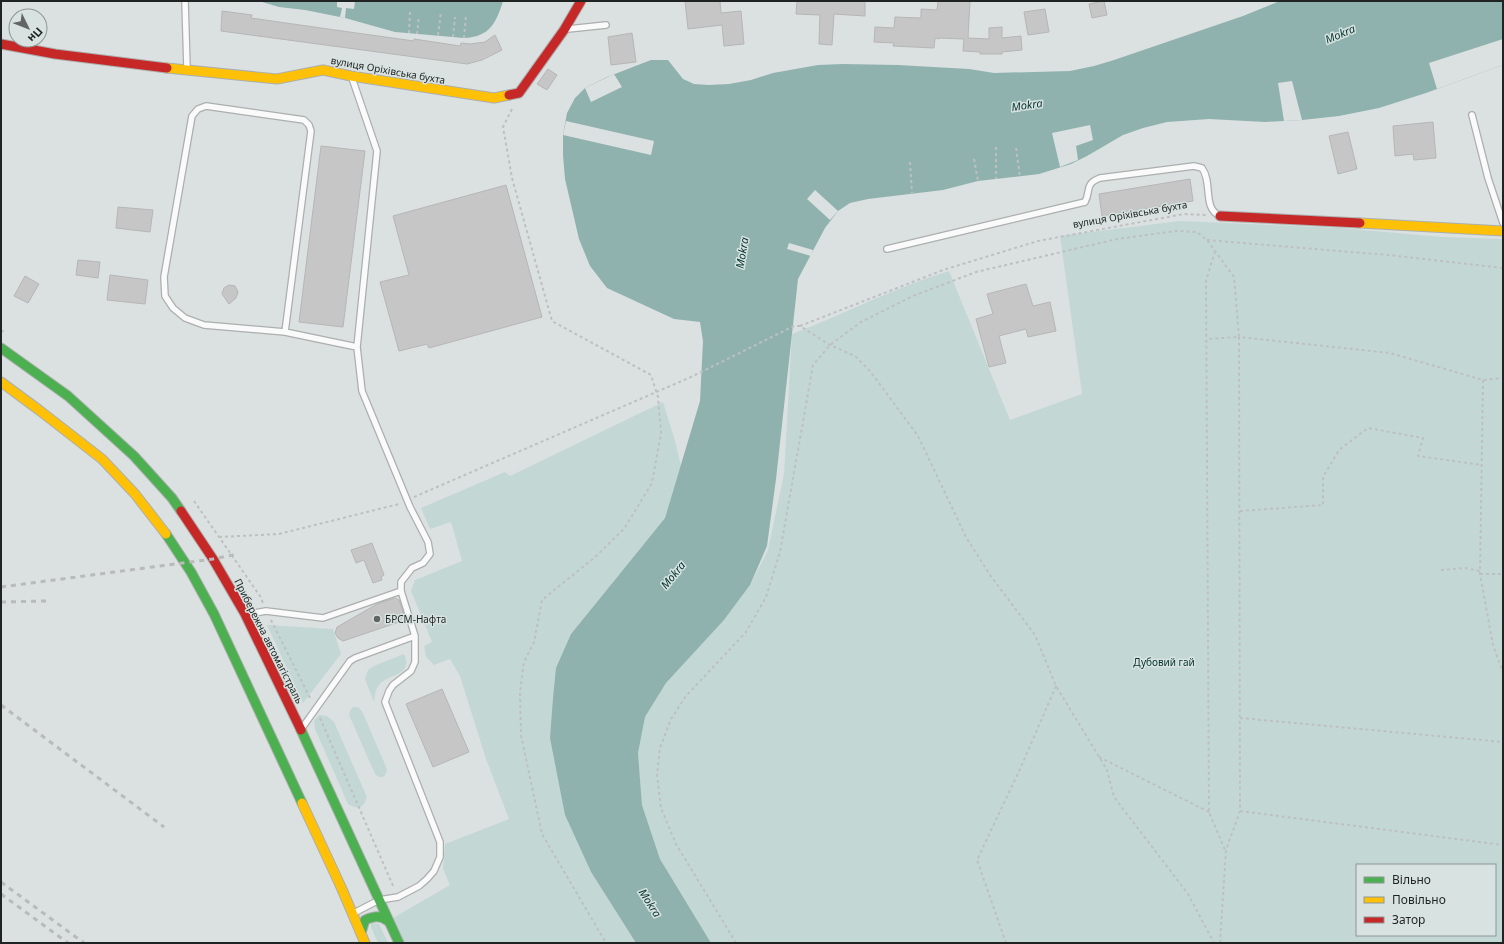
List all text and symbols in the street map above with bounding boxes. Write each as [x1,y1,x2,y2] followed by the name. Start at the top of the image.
[8,8,48,48] north arrow
[1322,20,1358,47] water label: Mokra
[25,24,46,46] text: Пн
[330,53,446,87] street label: вулиця Оріхівська бухта
[1010,95,1044,114] water label: Mokra
[1072,197,1188,231] street label: вулиця Оріхівська бухта
[732,236,751,270] water label: Mokra
[657,557,689,592] water label: Mokra
[231,576,307,706] street label: Прибережна автомагістраль
[385,612,446,626] place label: БРСМ-Нафта
[372,614,382,624] marker: БРСМ-Нафта
[1133,655,1195,669] park label: Дубовий гай
[1356,864,1496,936] legend
[1392,871,1431,888] text: Вільно
[636,886,666,921] water label: Mokra
[1392,891,1446,908] text: Повільно
[1392,911,1425,928] text: Затор

